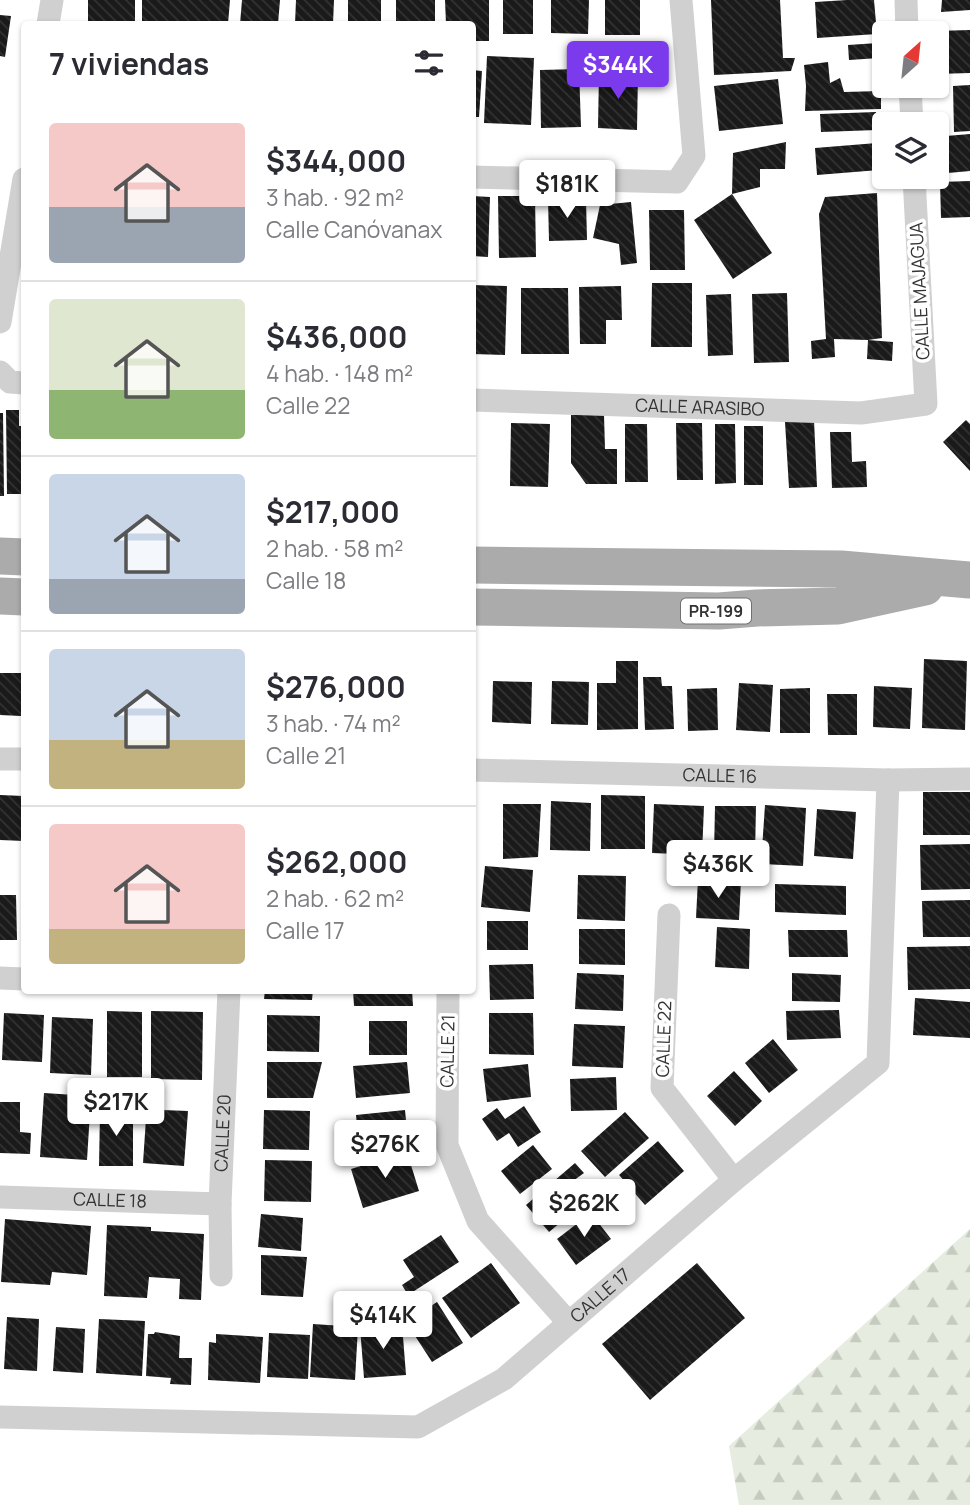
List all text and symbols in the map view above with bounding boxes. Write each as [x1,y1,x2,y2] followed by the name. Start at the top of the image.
[872,21,948,98] north arrow
[872,21,949,189] map controls
[569,42,667,101] pin: $344K
[49,43,209,84] text: 7 viviendas
[410,44,448,82] icon: filters
[583,48,653,80] text: $344K
[872,112,949,189] button: layers
[266,140,406,181] text: $344,000
[105,151,189,235] icon: home
[518,160,616,220] pin: $181K
[535,167,599,199] text: $181K
[266,181,404,213] text: 3 hab. · 92 m²
[266,213,442,245] text: Calle Canóvanax
[903,221,935,361] street label: CALLE MAJAGUA
[266,316,408,357] text: $436,000
[105,327,189,411] icon: home
[266,357,413,389] text: 4 hab. · 148 m²
[266,389,350,421] text: Calle 22
[635,392,765,421] street label: CALLE ARASIBO
[266,491,400,532] text: $217,000
[105,502,189,586] icon: home
[266,532,403,564] text: 2 hab. · 58 m²
[266,564,346,596] text: Calle 18
[681,598,751,624] road number: PR-199
[266,666,406,707] text: $276,000
[105,677,189,761] icon: home
[266,707,401,739] text: 3 hab. · 74 m²
[266,739,346,771] text: Calle 21
[682,762,757,788] street label: CALLE 16
[266,841,408,882] text: $262,000
[669,841,767,900] pin: $436K
[683,847,754,879] text: $436K
[105,852,189,936] icon: home
[266,882,404,914] text: 2 hab. · 62 m²
[266,914,345,946] text: Calle 17
[650,1000,676,1078] street label: CALLE 22
[434,1014,460,1088] street label: CALLE 21
[67,1078,165,1138] pin: $217K
[83,1085,149,1117] text: $217K
[208,1094,236,1172] street label: CALLE 20
[336,1120,434,1180] pin: $276K
[350,1127,420,1159] text: $276K
[535,1180,633,1239] pin: $262K
[73,1186,147,1213] street label: CALLE 18
[548,1186,620,1218] text: $262K
[564,1262,635,1328] street label: CALLE 17
[334,1292,432,1351] pin: $414K
[349,1298,417,1330] text: $414K

